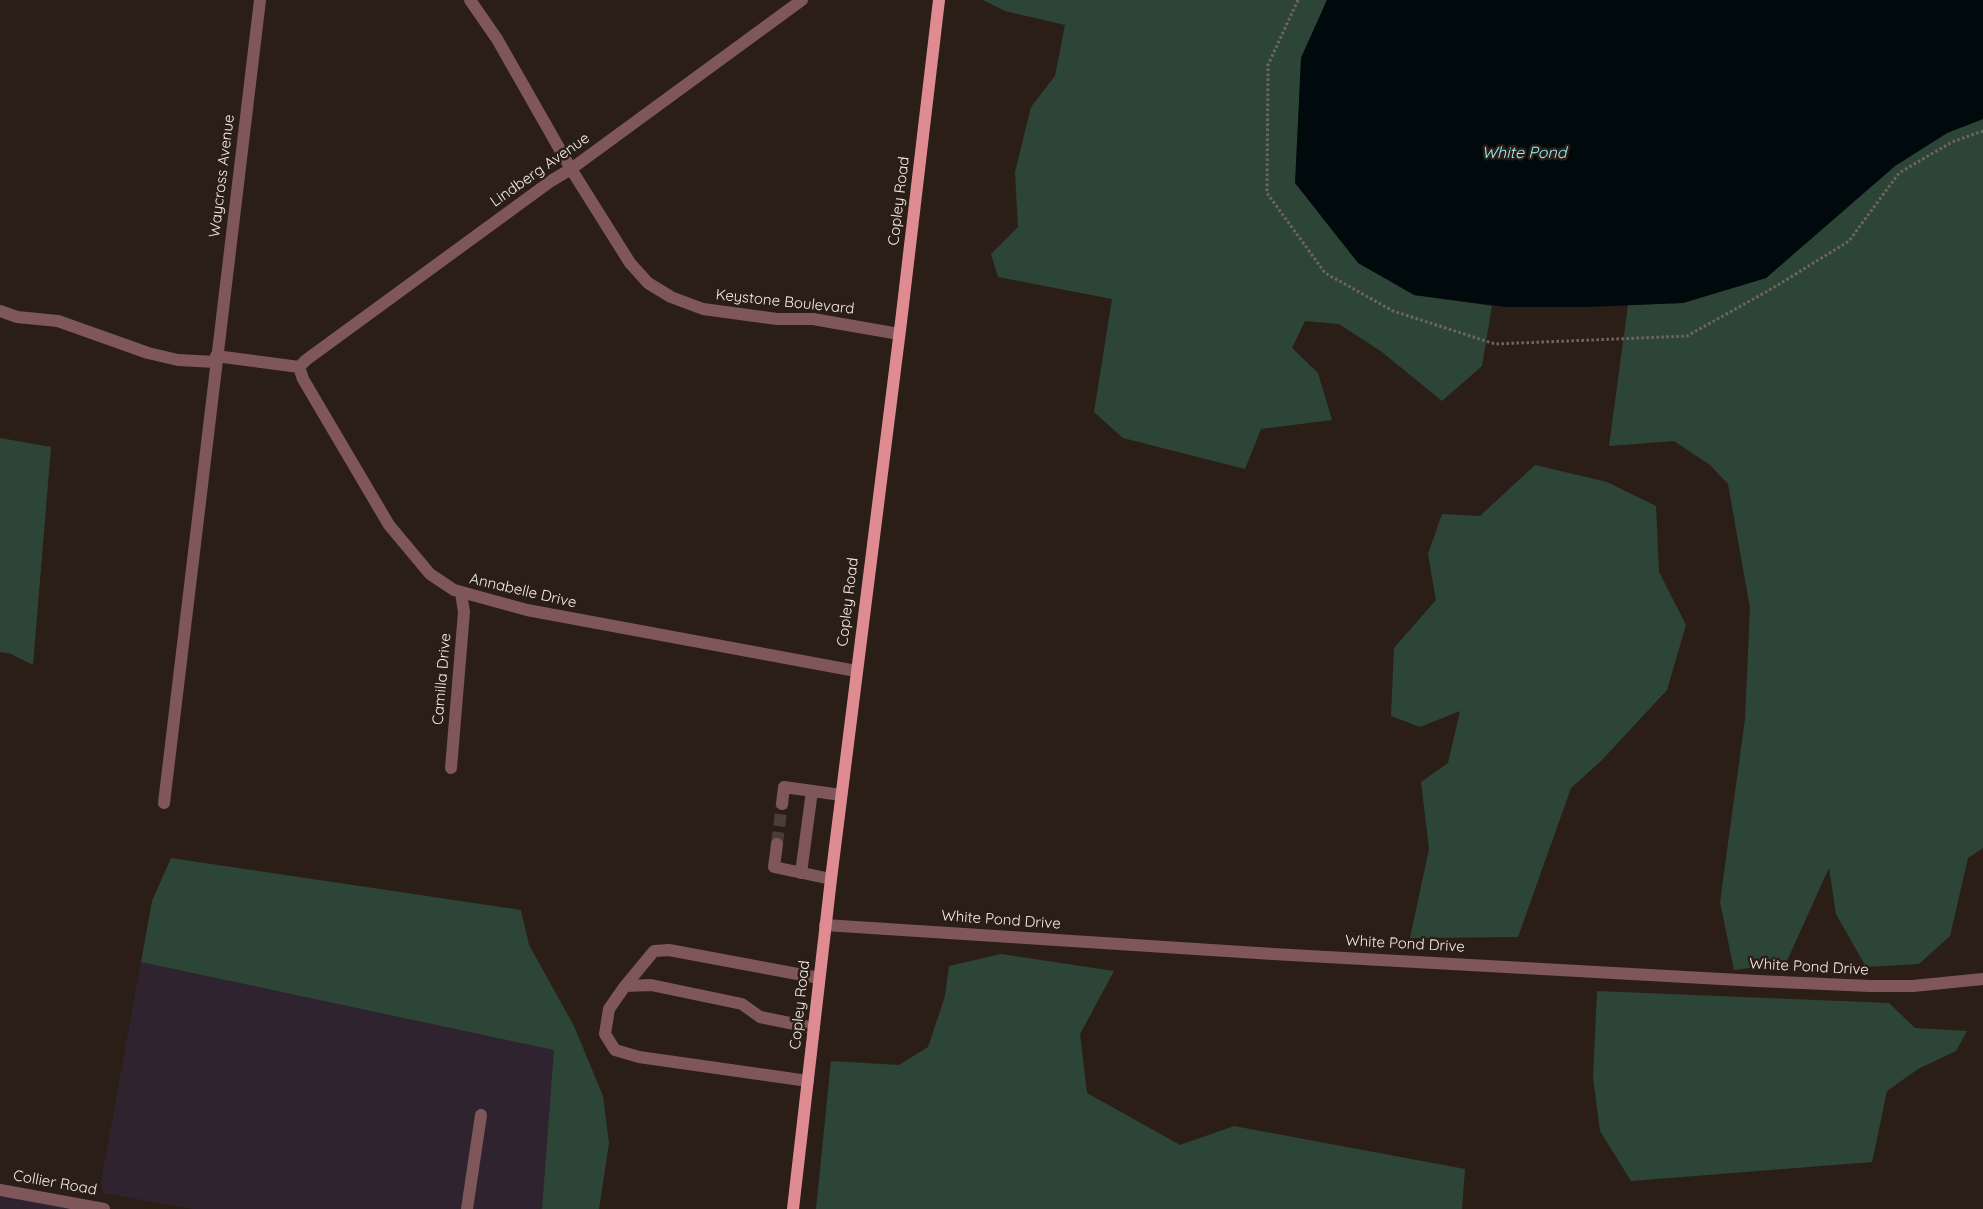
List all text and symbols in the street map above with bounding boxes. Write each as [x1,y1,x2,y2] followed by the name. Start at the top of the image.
[206,114,238,238] street label: Waycross Avenue
[487,129,593,211] street label: Lindberg Avenue
[1482,143,1566,163] water label: White Pond
[885,155,913,247] street label: Copley Road
[715,286,855,318] street label: Keystone Boulevard
[834,556,862,648] street label: Copley Road
[468,570,578,612] street label: Annabelle Drive
[429,632,455,726] street label: Camilla Drive
[941,907,1061,933] street label: White Pond Drive
[1345,932,1465,956] street label: White Pond Drive
[1749,955,1869,979] street label: White Pond Drive
[786,960,814,1050] street label: Copley Road
[12,1167,98,1199] street label: Collier Road

